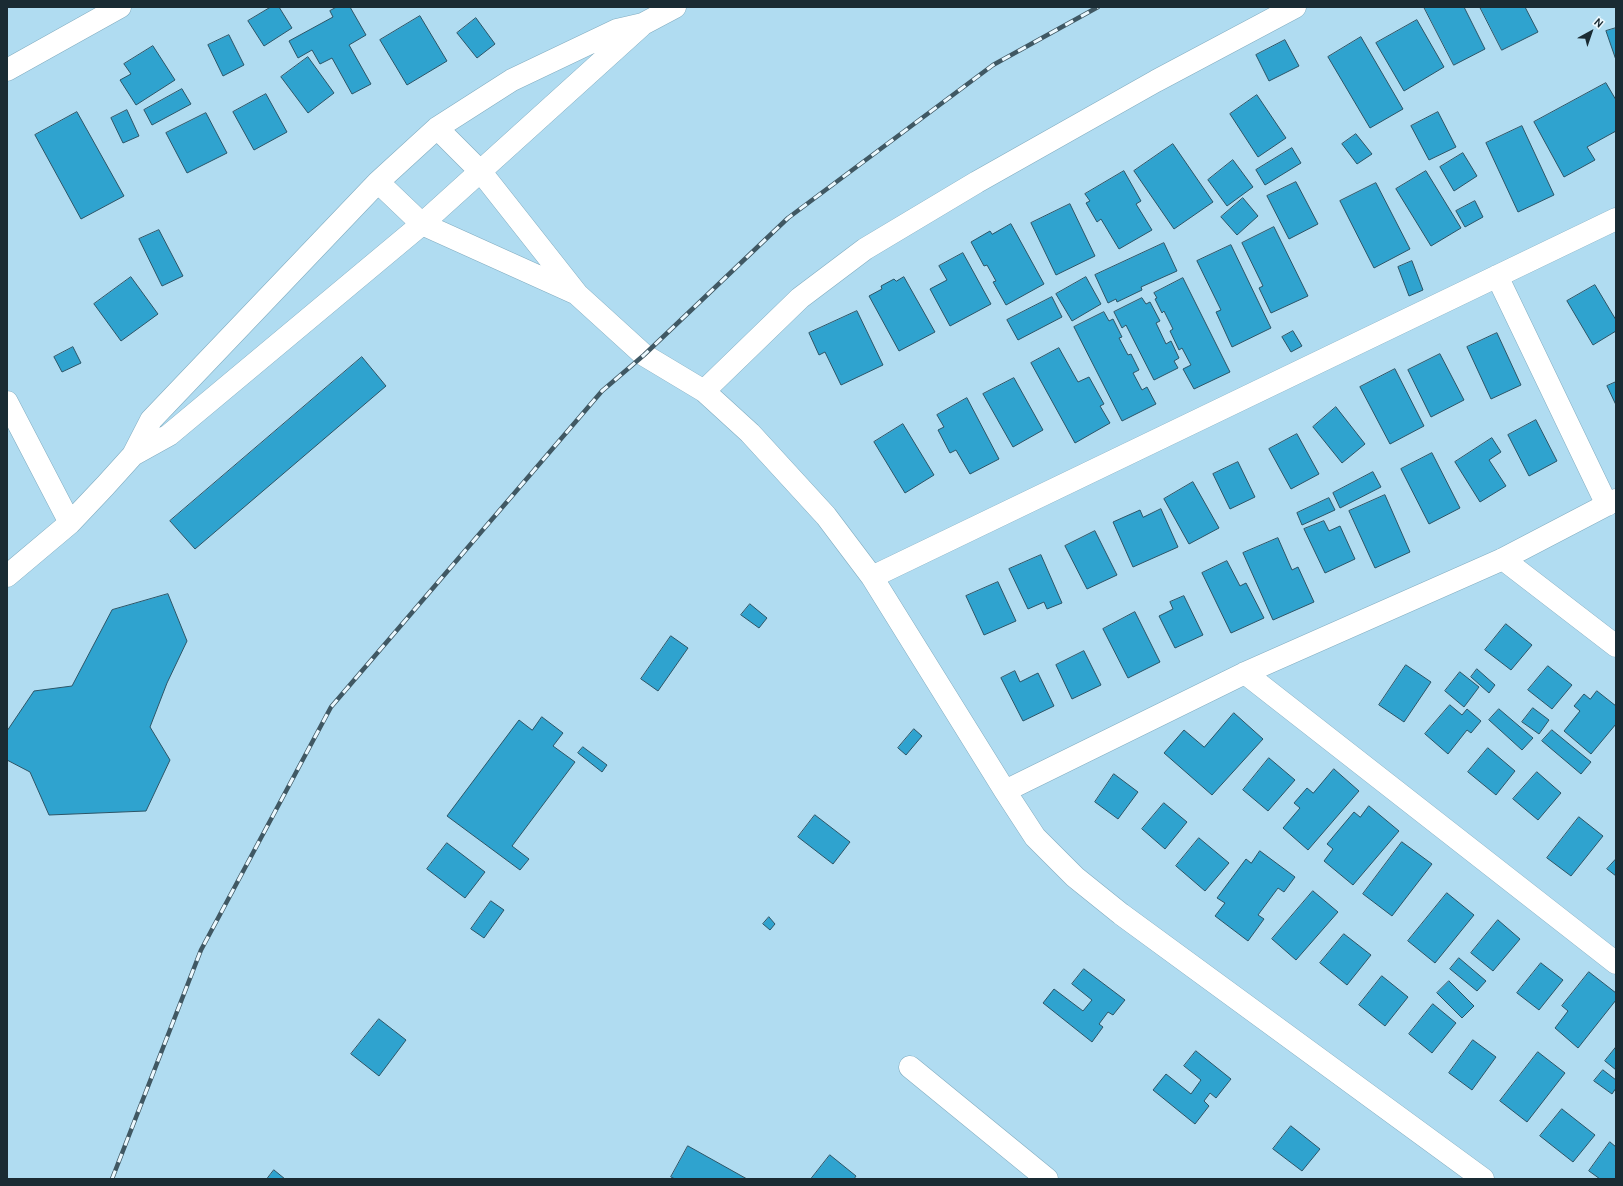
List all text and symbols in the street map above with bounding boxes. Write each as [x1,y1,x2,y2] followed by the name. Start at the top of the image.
[1571,12,1611,52] north arrow
[1591,15,1606,31] text: N

